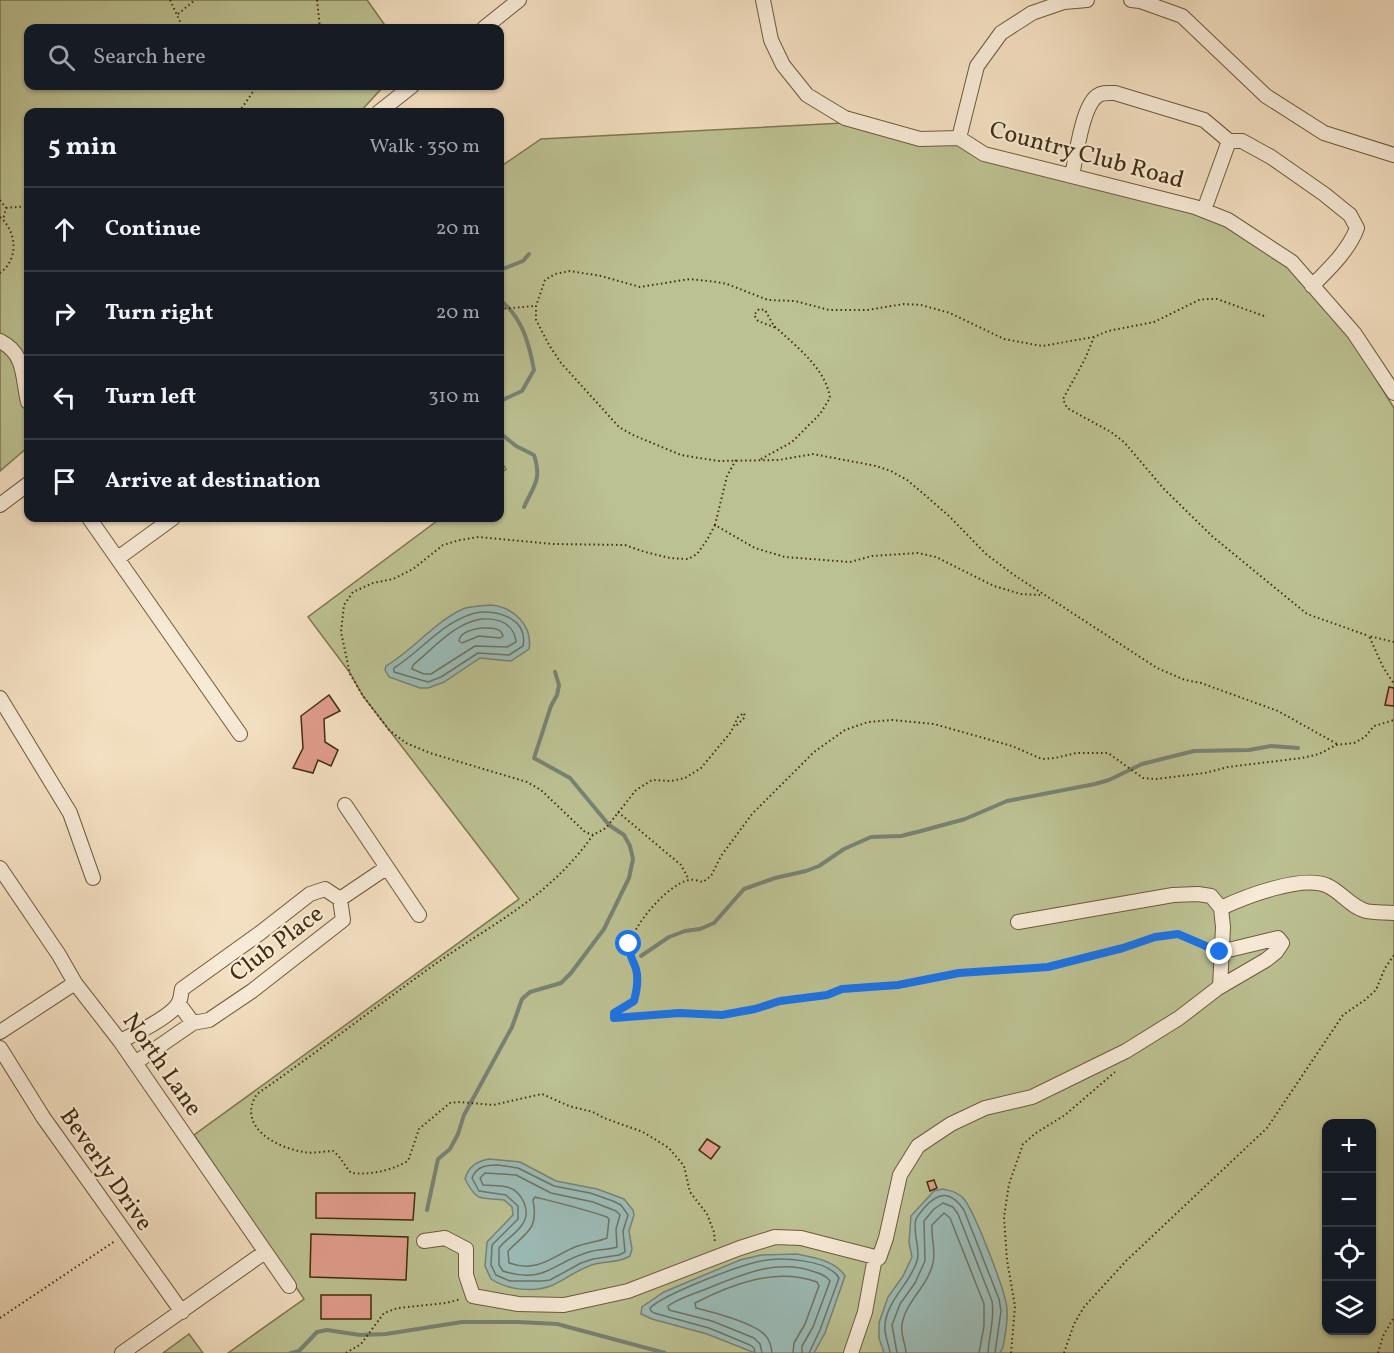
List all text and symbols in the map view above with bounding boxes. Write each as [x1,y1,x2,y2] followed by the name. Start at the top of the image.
[24,24,504,90] search box
[45,41,78,74] icon: search
[93,42,206,73] text: Search here
[985,114,1188,198] street label: Country Club Road
[48,129,117,165] text: 5 min
[369,133,480,161] text: Walk · 350 m
[48,213,81,246] icon: ahead
[105,214,201,245] text: Continue
[436,215,480,243] text: 20 m
[48,297,81,330] icon: right
[105,298,213,329] text: Turn right
[436,299,480,327] text: 20 m
[48,381,81,414] icon: left
[105,382,196,413] text: Turn left
[428,383,480,411] text: 310 m
[48,465,81,498] icon: arrive
[105,466,321,497] text: Arrive at destination
[223,898,331,991] street label: Club Place
[615,930,641,956] route start
[1206,938,1232,964] route end
[113,1007,209,1124] street label: North Lane
[50,1102,160,1238] street label: Beverly Drive
[1322,1119,1376,1335] map controls
[1322,1119,1376,1173] button: +
[1322,1173,1376,1227] button: −
[1322,1227,1376,1281] button: locate
[1322,1281,1376,1335] button: layers

